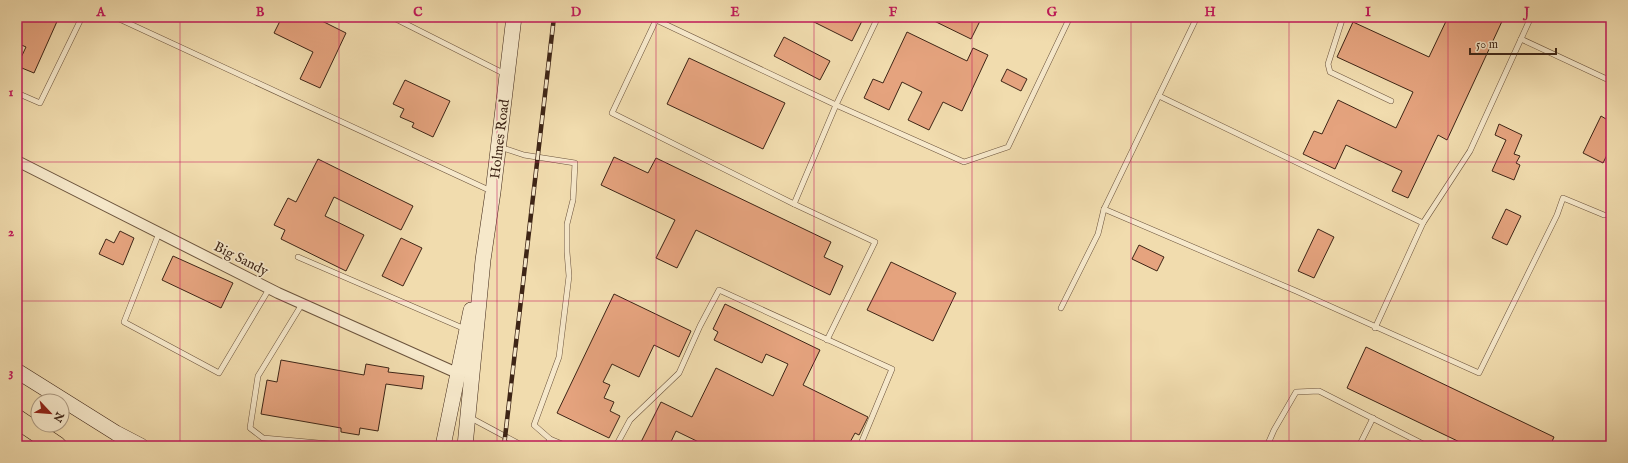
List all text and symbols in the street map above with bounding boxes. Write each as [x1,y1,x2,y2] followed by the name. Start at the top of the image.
[96,4,107,21] text: A
[256,4,265,21] text: B
[413,4,423,21] text: C
[571,4,582,21] text: D
[730,4,740,21] text: E
[889,4,898,21] text: F
[1047,4,1058,21] text: G
[1204,4,1216,21] text: H
[1365,4,1371,21] text: I
[1522,4,1530,21] text: J
[1470,30,1556,56] scale bar
[1476,37,1498,52] text: 50 m
[9,84,14,101] text: 1
[486,98,514,180] street label: Holmes Road
[8,224,14,241] text: 2
[211,238,271,280] street label: Big Sandy
[9,364,14,381] text: 3
[30,393,70,433] north arrow
[50,409,67,425] text: N

